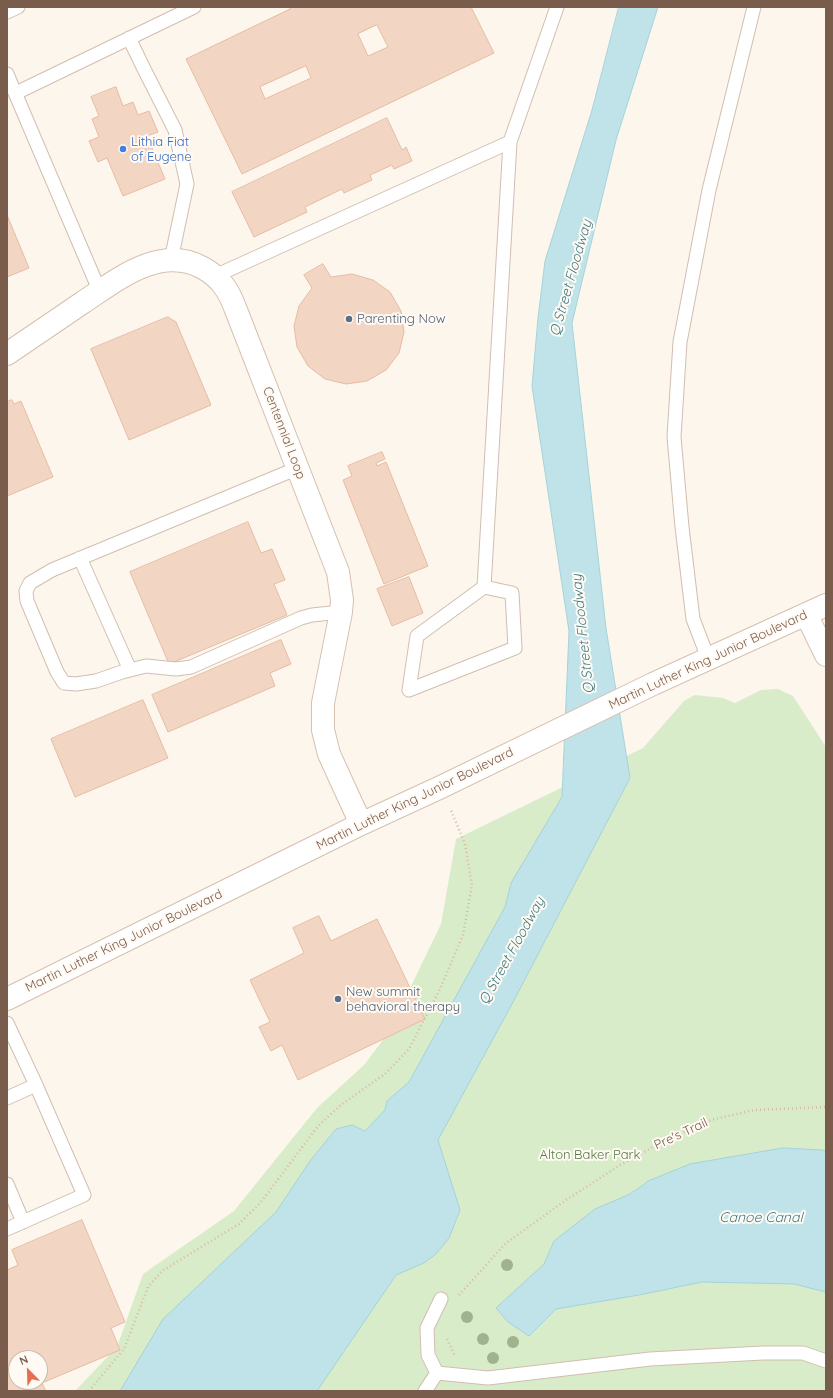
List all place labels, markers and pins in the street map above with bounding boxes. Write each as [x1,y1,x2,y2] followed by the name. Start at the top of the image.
[131,134,192,165] place label: Lithia Fiat of Eugene
[118,144,128,154] marker: Lithia Fiat of Eugene
[357,311,446,327] place label: Parenting Now
[344,314,354,324] marker: Parenting Now
[346,984,460,1015] place label: New summit behavioral therapy
[333,994,343,1004] marker: New summit behavioral therapy

